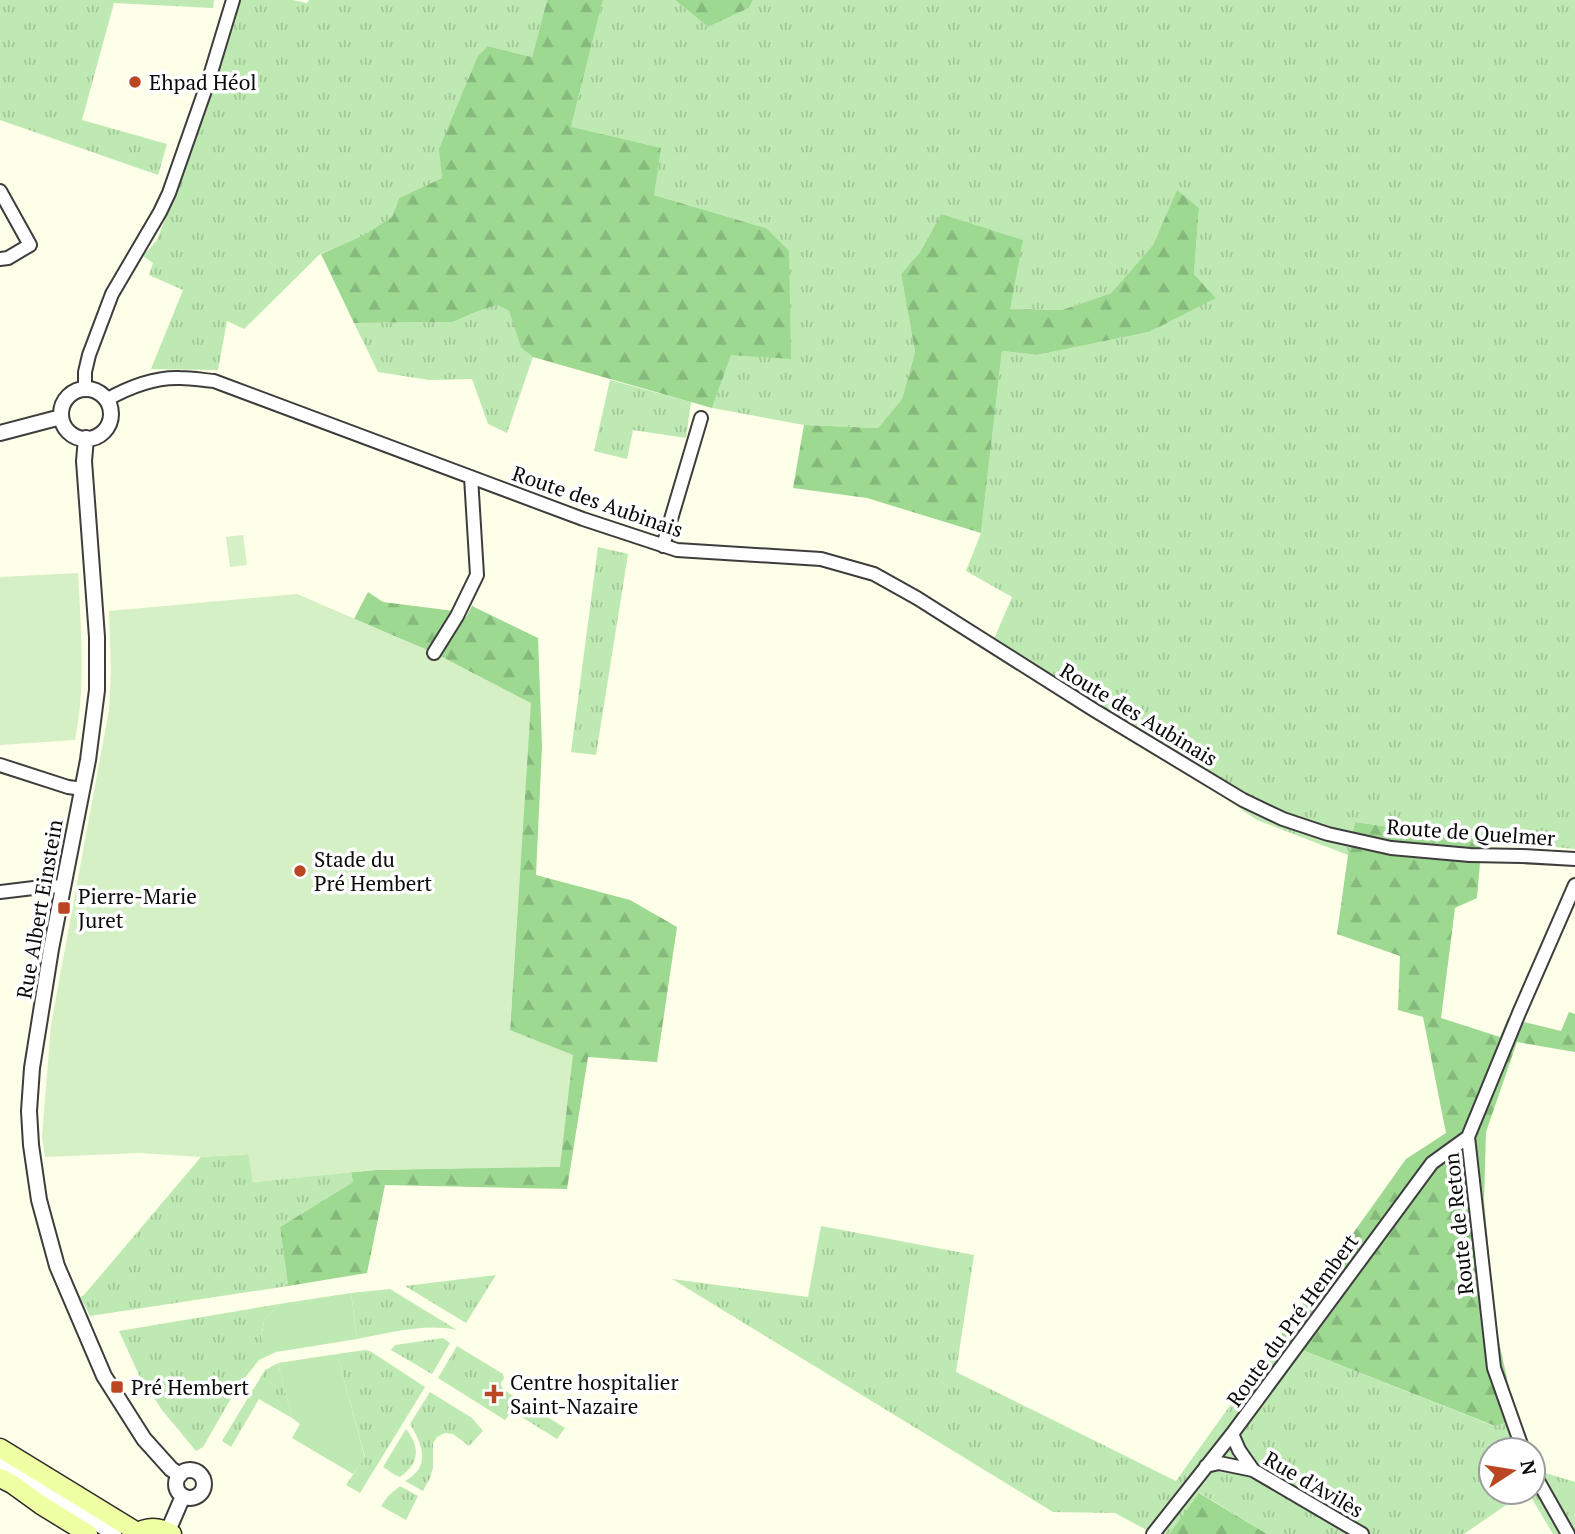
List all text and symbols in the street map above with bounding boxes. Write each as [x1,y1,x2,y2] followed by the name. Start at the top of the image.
[149,68,257,96] place label: Ehpad Héol
[127,74,143,90] marker: Ehpad Héol
[509,459,687,543] street label: Route des Aubinais
[1055,656,1223,772] street label: Route des Aubinais
[1386,812,1556,852] street label: Route de Quelmer
[9,817,69,1001] street label: Rue Albert Einstein
[314,845,432,897] place label: Stade du Pré Hembert
[292,863,308,879] marker: Stade du Pré Hembert
[78,882,197,934] place label: Pierre-Marie Juret
[56,900,72,916] marker: Pierre-Marie Juret
[1437,1151,1479,1296] street label: Route de Reton
[1220,1228,1364,1412] street label: Route du Pré Hembert
[510,1368,678,1420] place label: Centre hospitalier Saint-Nazaire
[131,1373,249,1401] place label: Pré Hembert
[109,1379,125,1395] marker: Pré Hembert
[484,1384,504,1404] marker: Centre hospitalier Saint-Nazaire
[1477,1436,1547,1506] north arrow
[1259,1444,1369,1524] street label: Rue d'Avilès
[1515,1458,1543,1478] text: N

